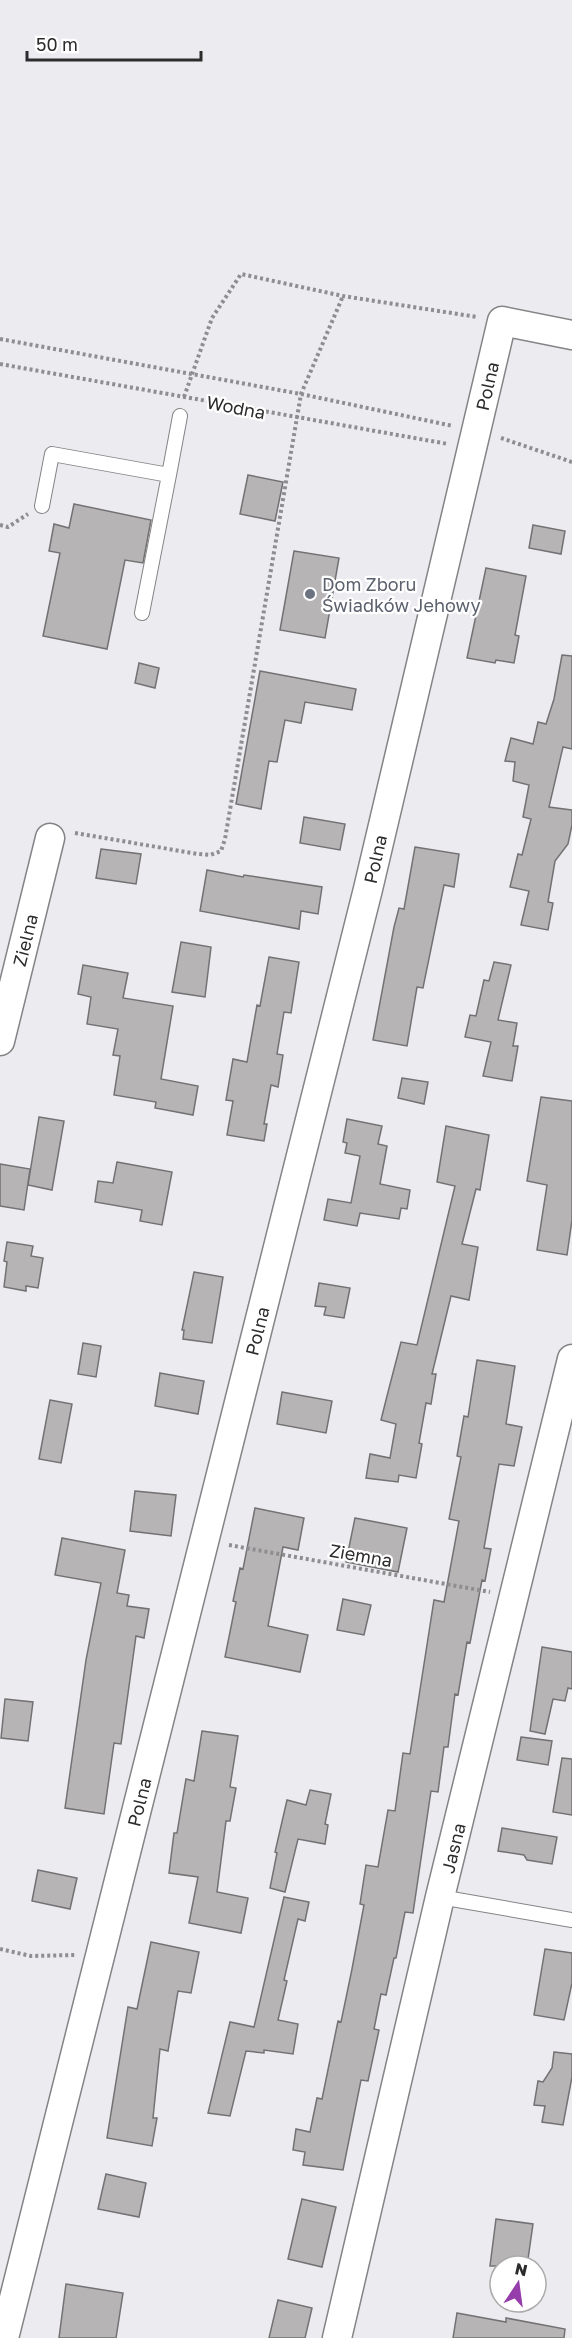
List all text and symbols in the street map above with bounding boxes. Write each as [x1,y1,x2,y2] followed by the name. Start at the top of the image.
[27,24,201,62] scale bar
[36,33,78,55] text: 50 m
[471,359,503,413] street label: Polna
[205,391,267,423] street label: Wodna
[322,573,481,616] place label: Dom Zboru Świadków Jehowy
[303,587,317,601] marker: Dom Zboru Świadków Jehowy
[359,832,391,886] street label: Polna
[8,912,42,968] street label: Zielna
[240,1304,274,1358] street label: Polna
[328,1539,394,1571] street label: Ziemna
[122,1775,156,1829] street label: Polna
[436,1821,470,1875] street label: Jasna
[488,2254,548,2314] north arrow
[513,2258,530,2280] text: N

